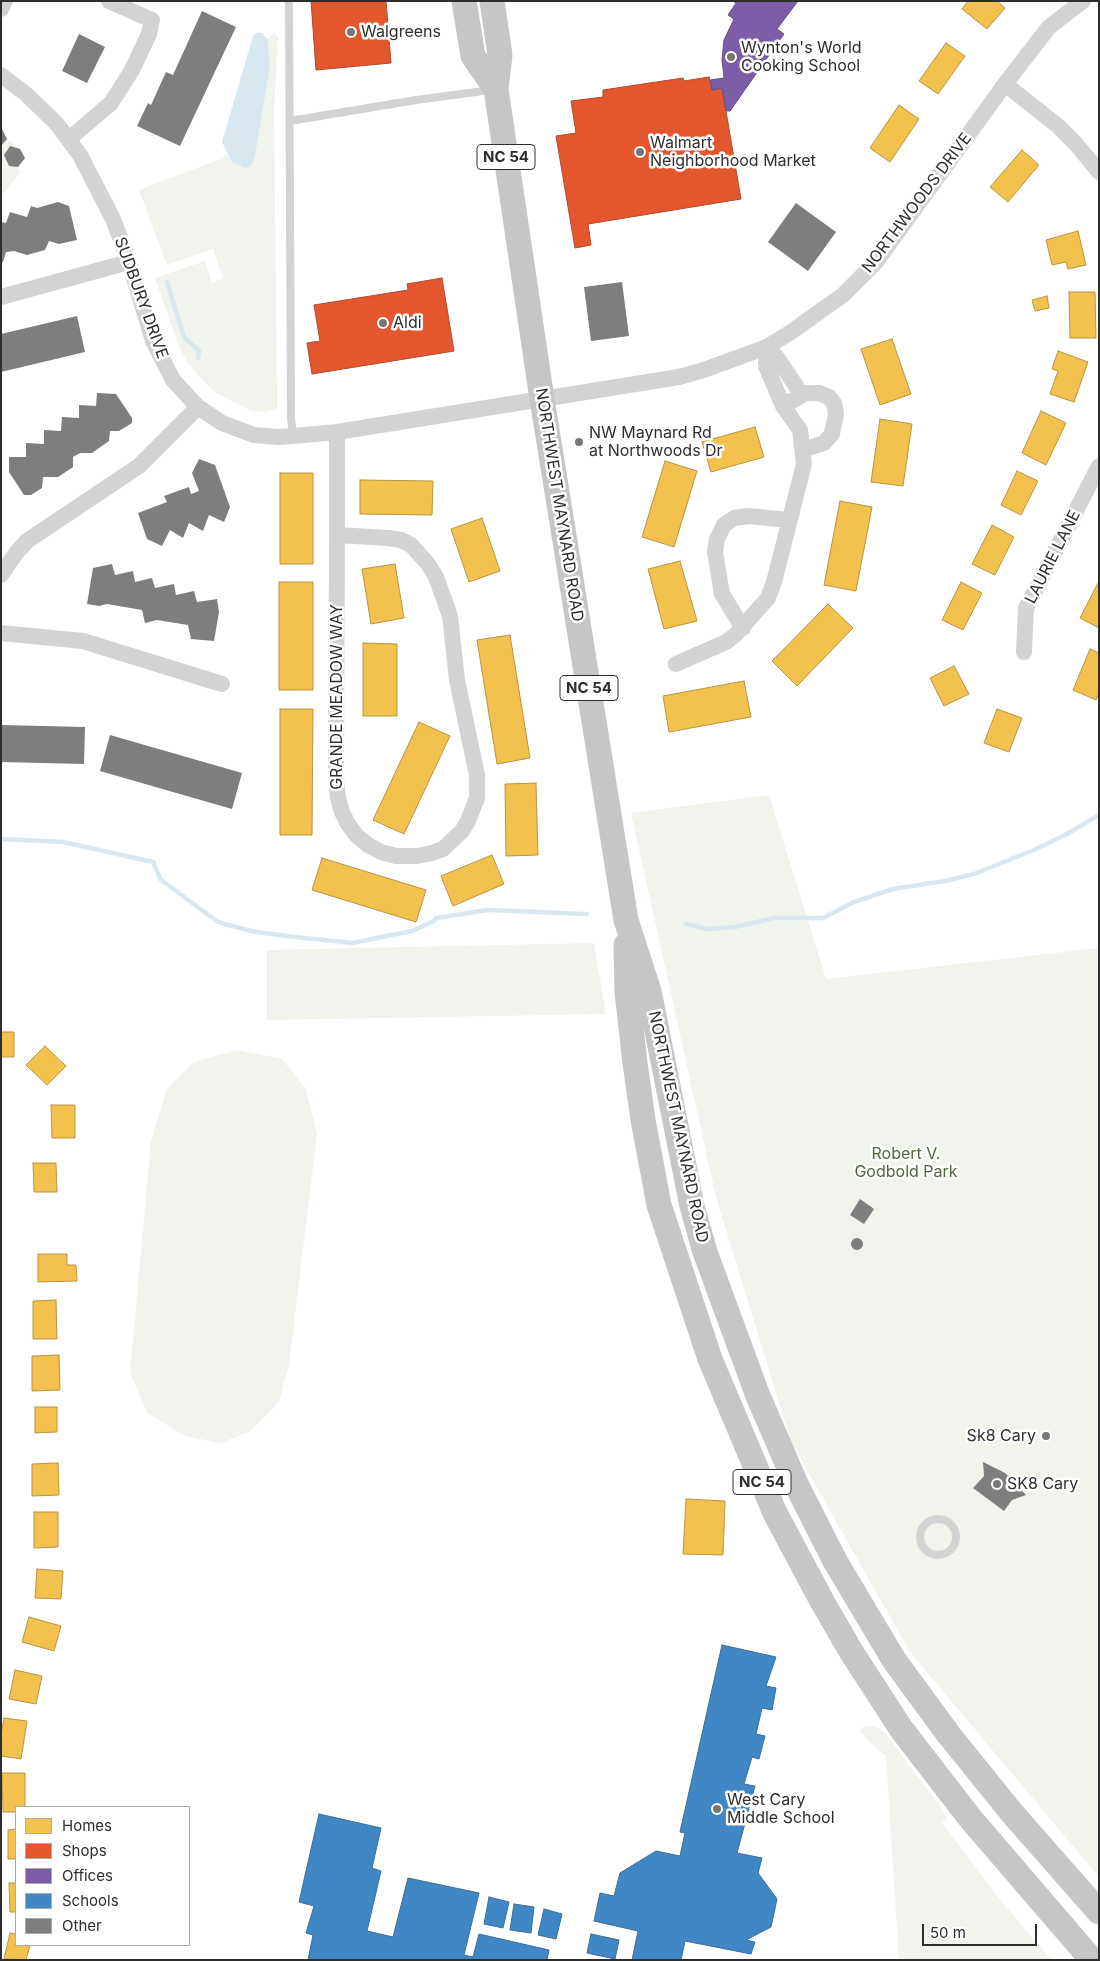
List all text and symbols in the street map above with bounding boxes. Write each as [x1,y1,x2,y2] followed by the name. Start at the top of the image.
[361,22,441,42] place label: Walgreens
[345,26,357,38] marker: Walgreens
[741,38,862,76] place label: Wynton's World Cooking School
[725,51,737,63] marker: Wynton's World Cooking School
[858,129,976,277] street label: NORTHWOODS DRIVE
[650,133,816,171] place label: Walmart Neighborhood Market
[477,144,535,170] road number: NC 54
[634,146,646,158] marker: Walmart Neighborhood Market
[110,234,172,362] street label: SUDBURY DRIVE
[393,313,422,333] place label: Aldi
[377,317,389,329] marker: Aldi
[531,387,587,623] street label: NORTHWEST MAYNARD ROAD
[589,423,723,461] place label: NW Maynard Rd at Northwoods Dr
[573,436,585,448] marker: NW Maynard Rd at Northwoods Dr
[1021,507,1085,607] street label: LAURIE LANE
[327,604,347,790] street label: GRANDE MEADOW WAY
[560,676,618,700] road number: NC 54
[644,1009,712,1245] street label: NORTHWEST MAYNARD ROAD
[854,1144,958,1182] park label: Robert V. Godbold Park
[967,1426,1036,1446] place label: Sk8 Cary
[1040,1430,1052,1442] marker: Sk8 Cary
[733,1470,791,1494] road number: NC 54
[1007,1474,1078,1494] place label: SK8 Cary
[991,1478,1003,1490] marker: SK8 Cary
[727,1790,835,1828] place label: West Cary Middle School
[711,1803,723,1815] marker: West Cary Middle School
[15,1806,190,1946] legend
[62,1816,112,1835] text: Homes
[62,1841,107,1860] text: Shops
[62,1866,113,1885] text: Offices
[62,1891,119,1910] text: Schools
[925,1914,1040,1946] scale bar
[62,1916,102,1935] text: Other
[930,1923,966,1942] text: 50 m

